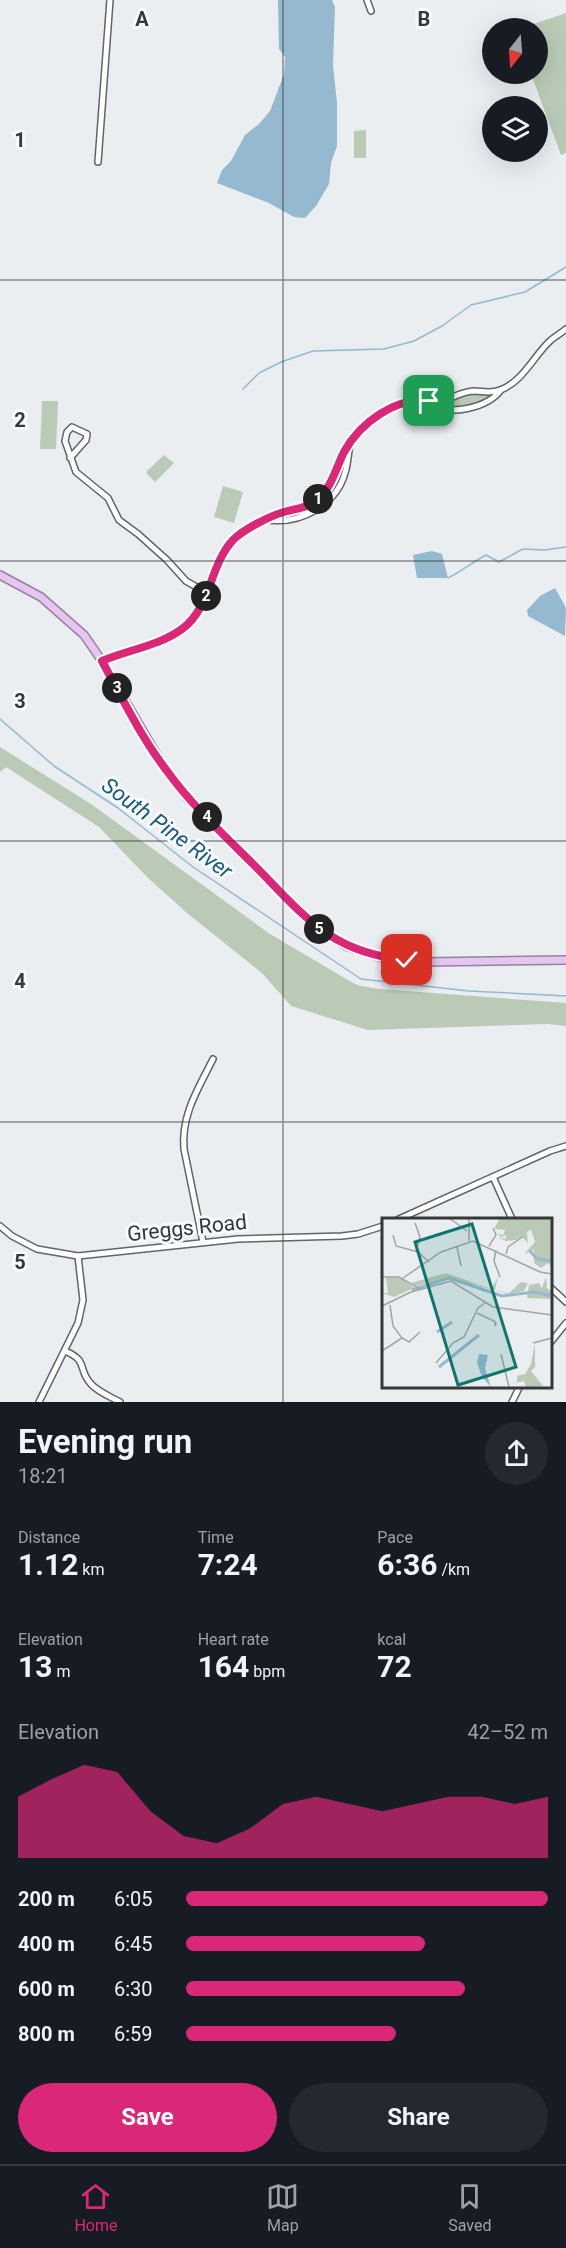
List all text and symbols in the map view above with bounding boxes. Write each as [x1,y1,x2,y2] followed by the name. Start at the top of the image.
[135,7,149,31] text: A
[418,7,430,31] text: B
[482,18,548,84] north arrow
[482,18,548,162] map controls
[482,96,548,162] button: layers
[14,128,26,152] text: 1
[403,375,454,426] pin
[412,384,445,417] icon: arrive
[14,408,26,432] text: 2
[303,484,333,514] pin: 1
[313,489,323,508] text: 1
[191,581,221,611] pin: 2
[201,586,211,605] text: 2
[102,673,132,703] pin: 3
[112,678,122,697] text: 3
[14,689,26,713] text: 3
[97,772,238,884] water label: South Pine River
[192,802,222,832] pin: 4
[202,807,212,826] text: 4
[304,914,334,944] pin: 5
[314,919,324,938] text: 5
[381,934,432,985] pin
[390,943,423,976] icon: check
[14,969,26,993] text: 4
[126,1210,248,1246] street label: Greggs Road
[382,1218,551,1387] inset map
[14,1250,26,1274] text: 5
[18,1422,192,1461] text: Evening run
[485,1422,548,1485] button: share
[18,1464,68,1488] text: 18:21
[18,1528,80,1547] text: Distance
[198,1528,234,1547] text: Time
[377,1528,413,1547] text: Pace
[18,1547,78,1582] text: 1.12
[198,1547,258,1582] text: 7:24
[377,1547,437,1582] text: 6:36
[78,1560,104,1579] text: km
[437,1560,470,1579] text: /km
[18,1630,83,1649] text: Elevation
[198,1630,269,1649] text: Heart rate
[377,1630,406,1649] text: kcal
[18,1649,52,1684] text: 13
[198,1649,249,1684] text: 164
[377,1649,412,1684] text: 72
[52,1662,70,1681] text: m
[249,1662,285,1681] text: bpm
[18,1720,99,1744] text: Elevation
[467,1720,548,1744] text: 42–52 m
[18,1887,75,1911] text: 200 m
[114,1887,153,1911] text: 6:05
[18,1932,75,1956] text: 400 m
[114,1932,153,1956] text: 6:45
[18,1977,75,2001] text: 600 m
[114,1977,153,2001] text: 6:30
[18,2022,75,2046] text: 800 m
[114,2022,153,2046] text: 6:59
[18,2083,277,2152] button: Save
[289,2083,548,2152] button: Share
[74,2180,118,2235] tab: Home
[266,2180,299,2235] tab: Map
[448,2180,492,2235] tab: Saved

